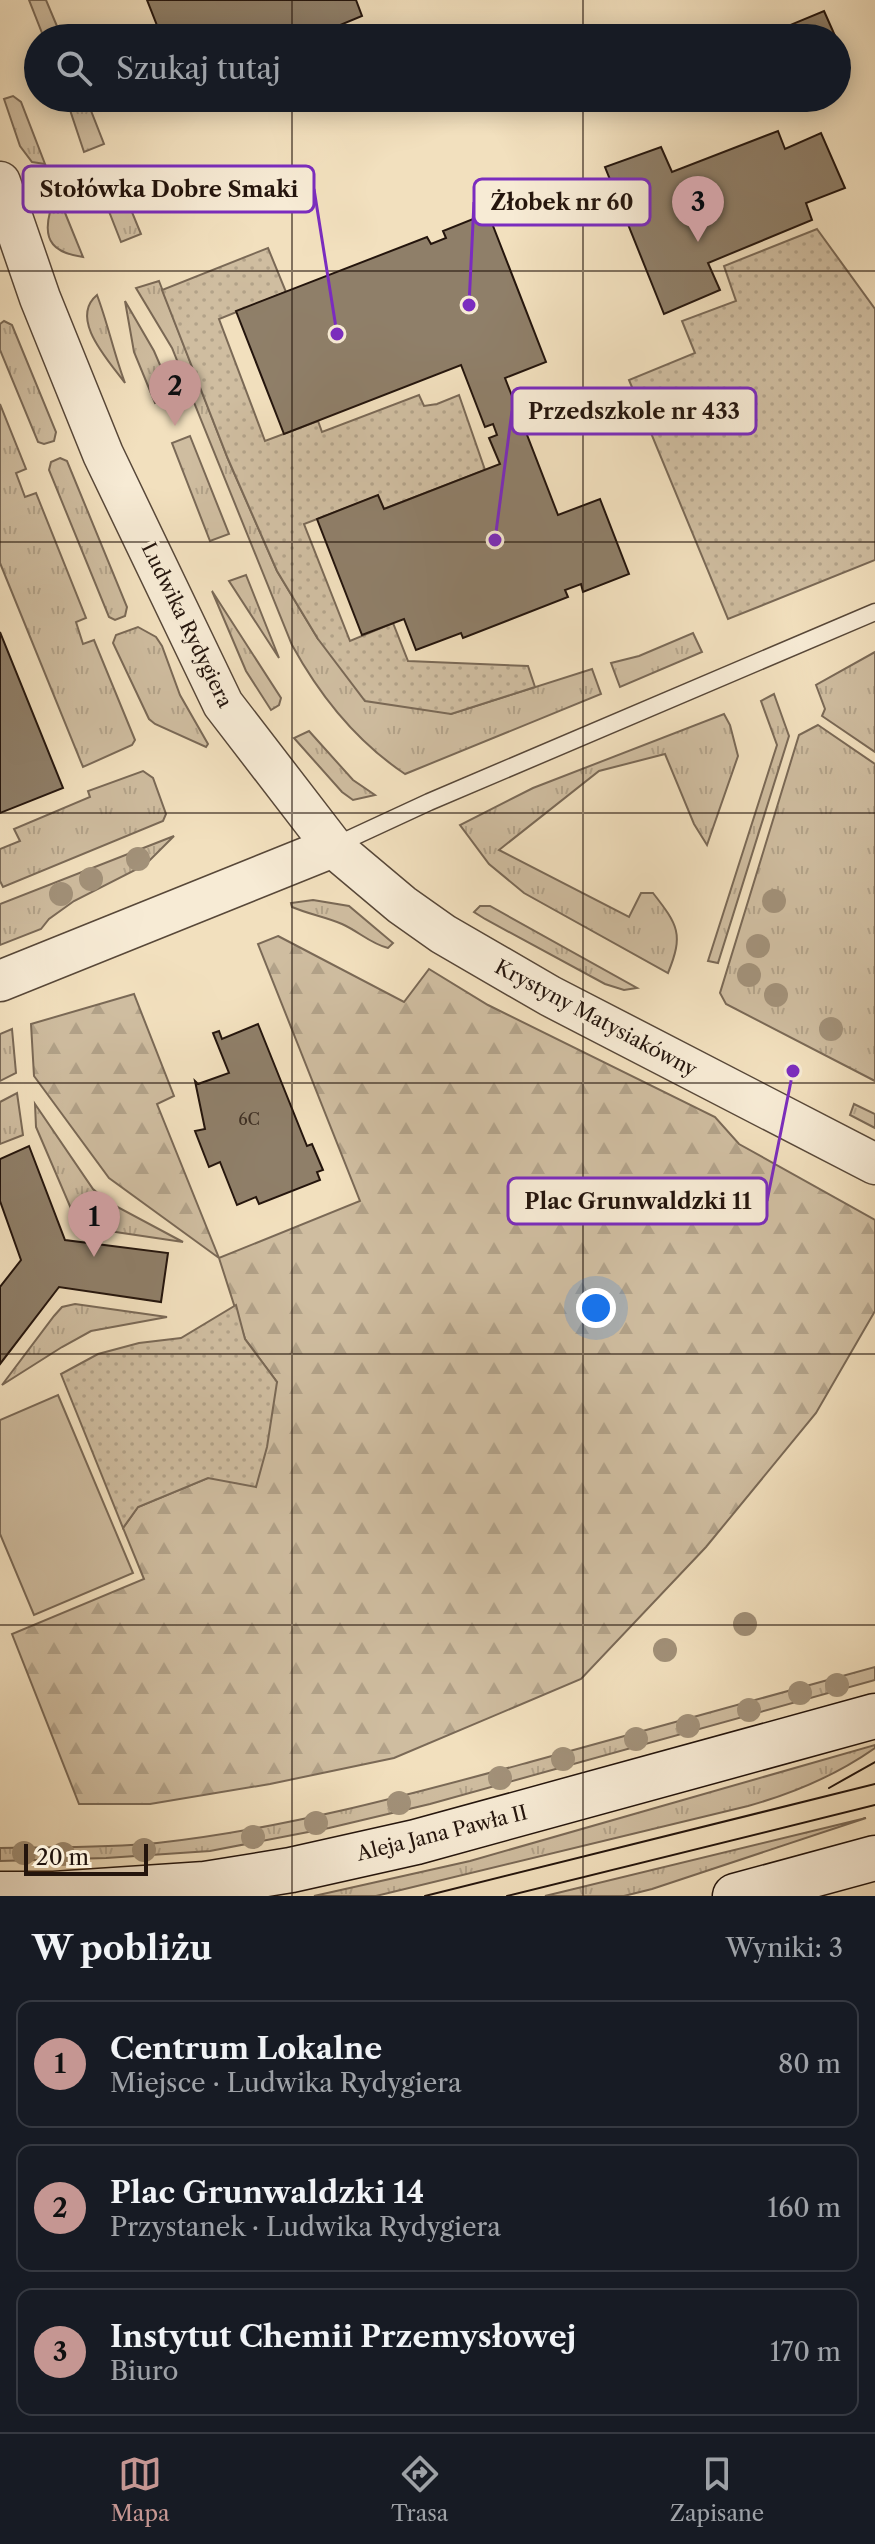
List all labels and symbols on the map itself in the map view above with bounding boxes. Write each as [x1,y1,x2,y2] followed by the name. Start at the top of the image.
[23,166,314,212] callout: Stołówka Dobre Smaki
[40,176,299,203] text: Stołówka Dobre Smaki
[672,176,724,242] pin: 3
[474,179,650,225] callout: Żłobek nr 60
[490,189,634,216] text: Żłobek nr 60
[149,360,201,426] pin: 2
[512,388,756,434] callout: Przedszkole nr 433
[528,398,740,425] text: Przedszkole nr 433
[137,539,238,712] street label: Ludwika Rydygiera
[491,955,702,1082] street label: Krystyny Matysiakówny
[238,1109,260,1129] house number: 6C
[508,1178,767,1224] callout: Plac Grunwaldzki 11
[524,1188,752,1215] text: Plac Grunwaldzki 11
[68,1191,120,1257] pin: 1
[576,1288,616,1328] your location
[353,1800,530,1866] street label: Aleja Jana Pawła II
[24,1840,148,1876] scale bar

